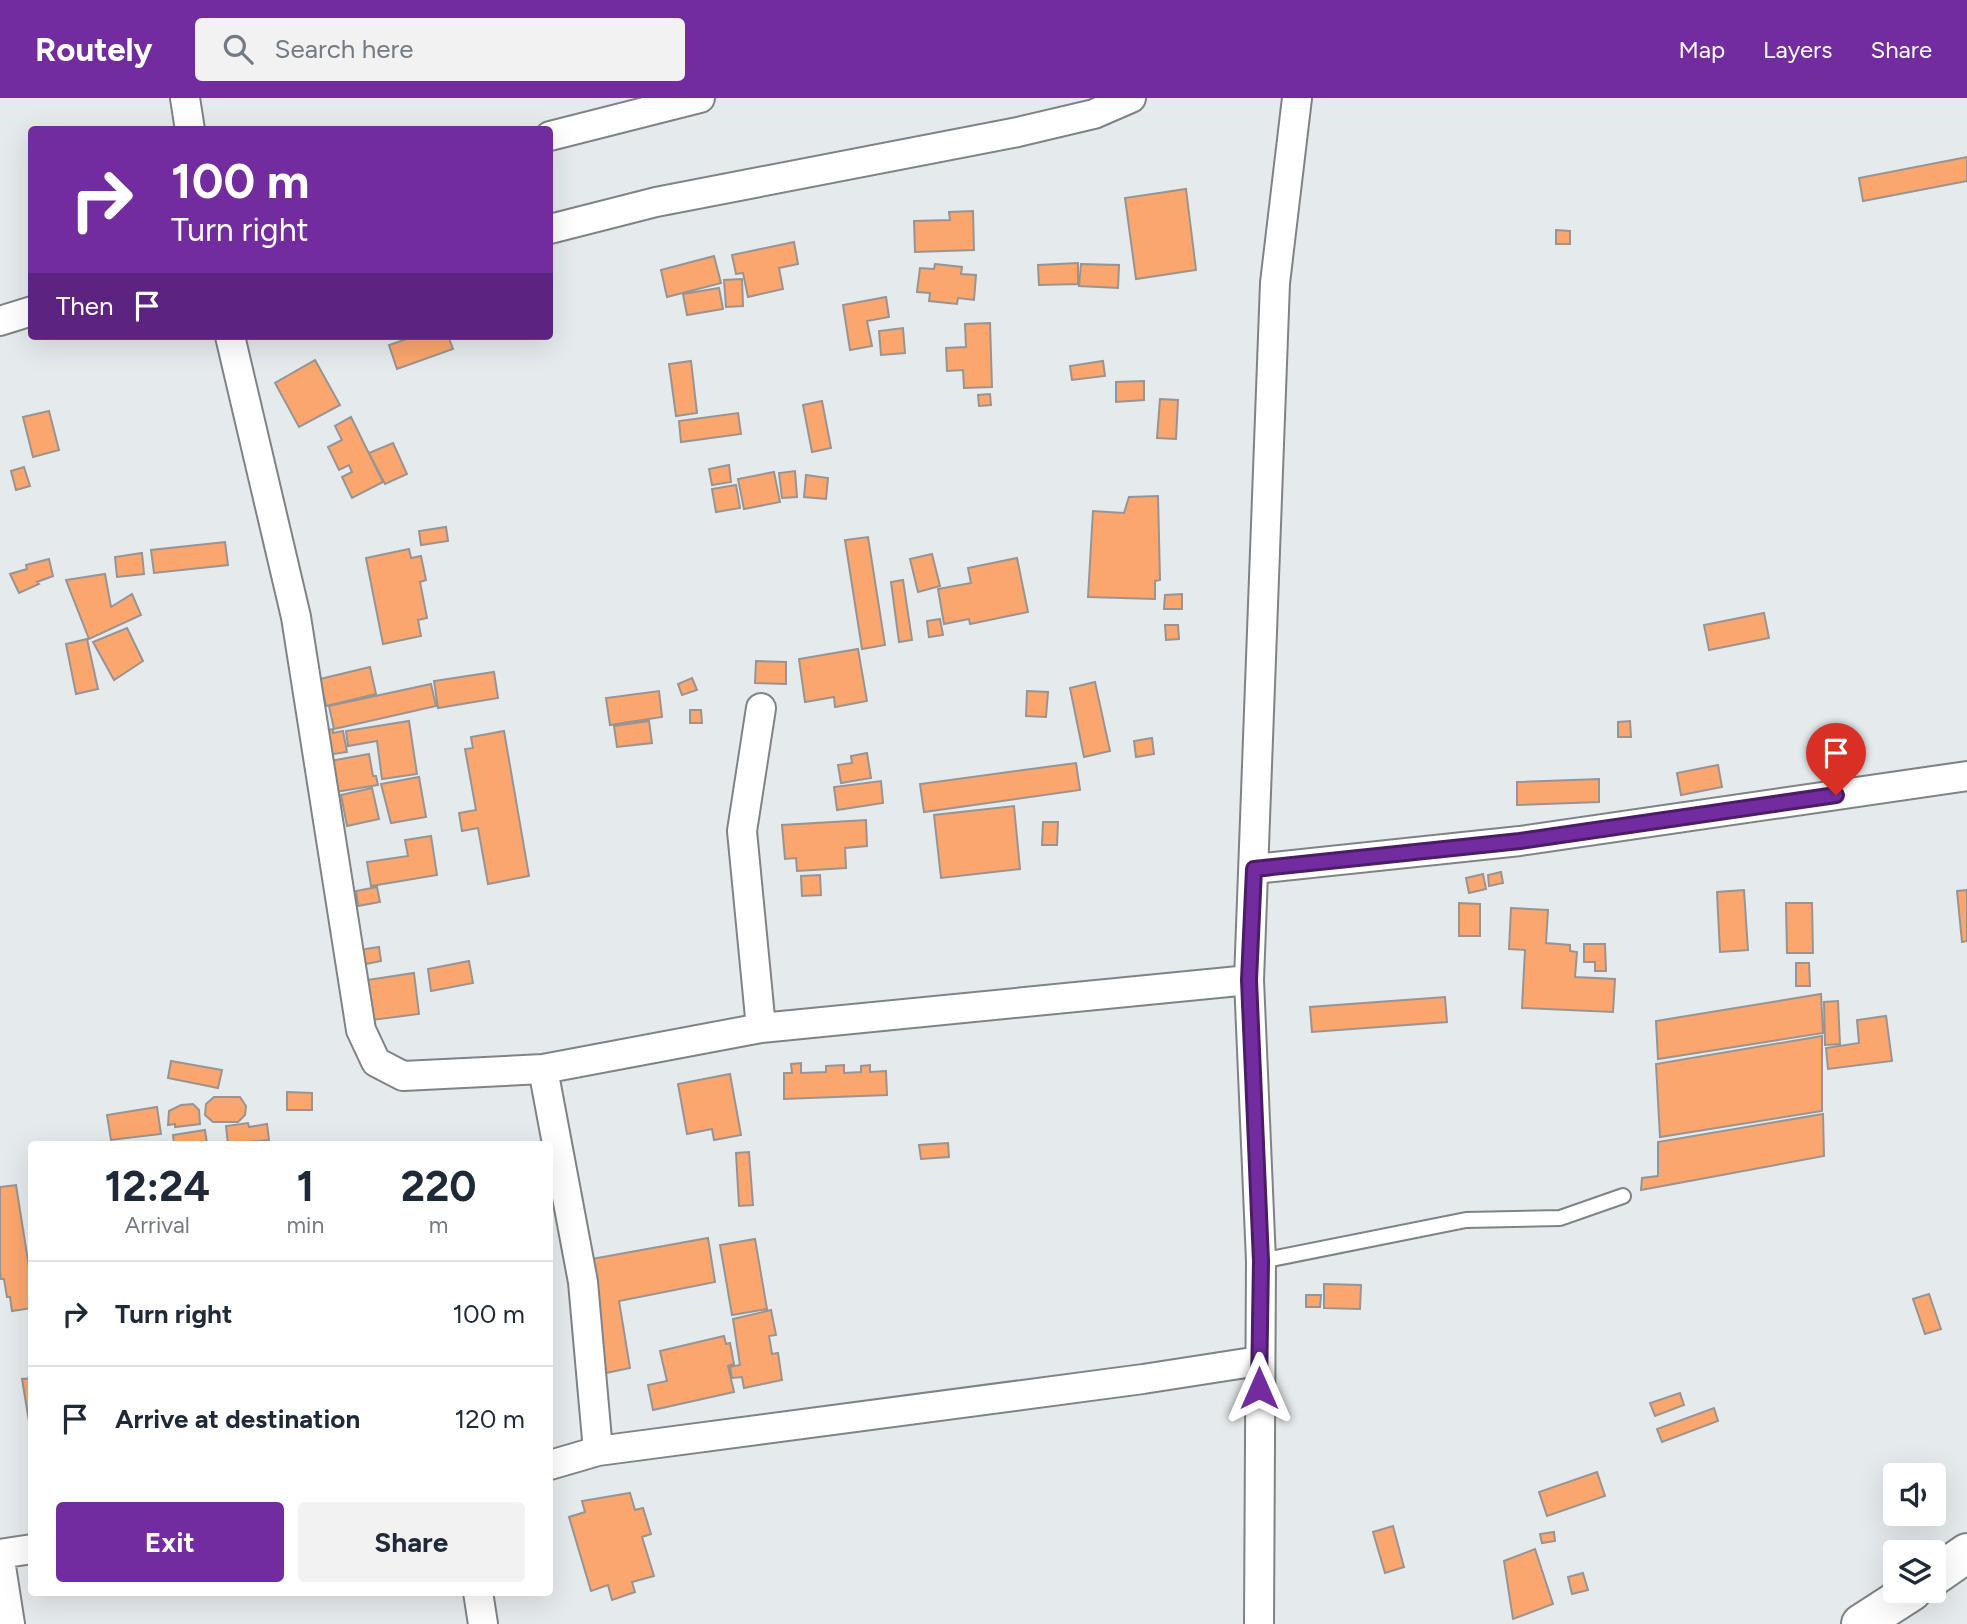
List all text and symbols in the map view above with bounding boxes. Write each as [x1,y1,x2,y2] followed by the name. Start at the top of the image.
[195,18,685,81] search box
[35,30,153,69] text: Routely
[219,30,257,68] icon: search
[275,33,414,65] text: Search here
[1678,35,1725,64] text: Map
[1763,35,1832,64] text: Layers
[1870,35,1932,64] text: Share
[171,151,310,210] text: 100 m
[56,154,147,245] icon: right
[171,211,309,249] text: Turn right
[128,287,166,325] icon: arrive
[56,290,114,322] text: Then
[1806,723,1866,795] pin
[1817,734,1855,772] icon: arrive
[104,1161,210,1212] text: 12:24
[296,1161,314,1212] text: 1
[401,1161,477,1212] text: 220
[125,1211,190,1239] text: Arrival
[286,1211,324,1239] text: min
[429,1211,448,1239] text: m
[56,1295,94,1333] icon: right
[115,1298,232,1330] text: Turn right
[452,1298,525,1330] text: 100 m
[1222,1351,1296,1425] position arrow
[56,1400,94,1438] icon: arrive
[115,1403,360,1435] text: Arrive at destination
[455,1403,525,1435] text: 120 m
[1883,1463,1946,1603] map controls
[1883,1463,1946,1526] button: sound
[56,1502,284,1582] button: Exit
[298,1502,525,1582] button: Share
[1883,1540,1946,1603] button: layers

